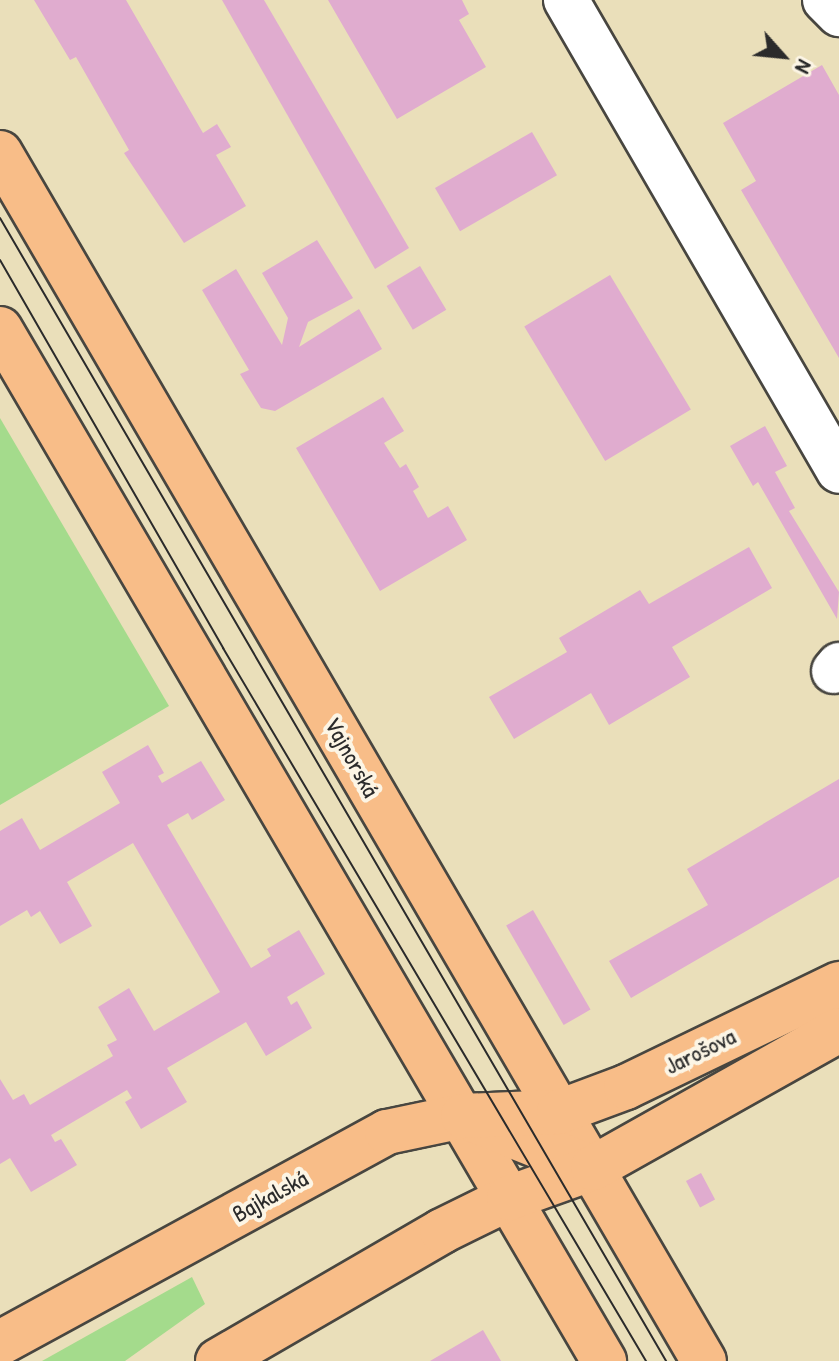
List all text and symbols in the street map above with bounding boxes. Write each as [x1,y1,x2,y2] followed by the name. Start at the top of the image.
[743,16,823,96] north arrow
[788,55,820,79] text: N
[318,712,386,802] street label: Vajnorská
[660,1022,740,1080] street label: Jarošova
[227,1164,313,1228] street label: Bajkalská

